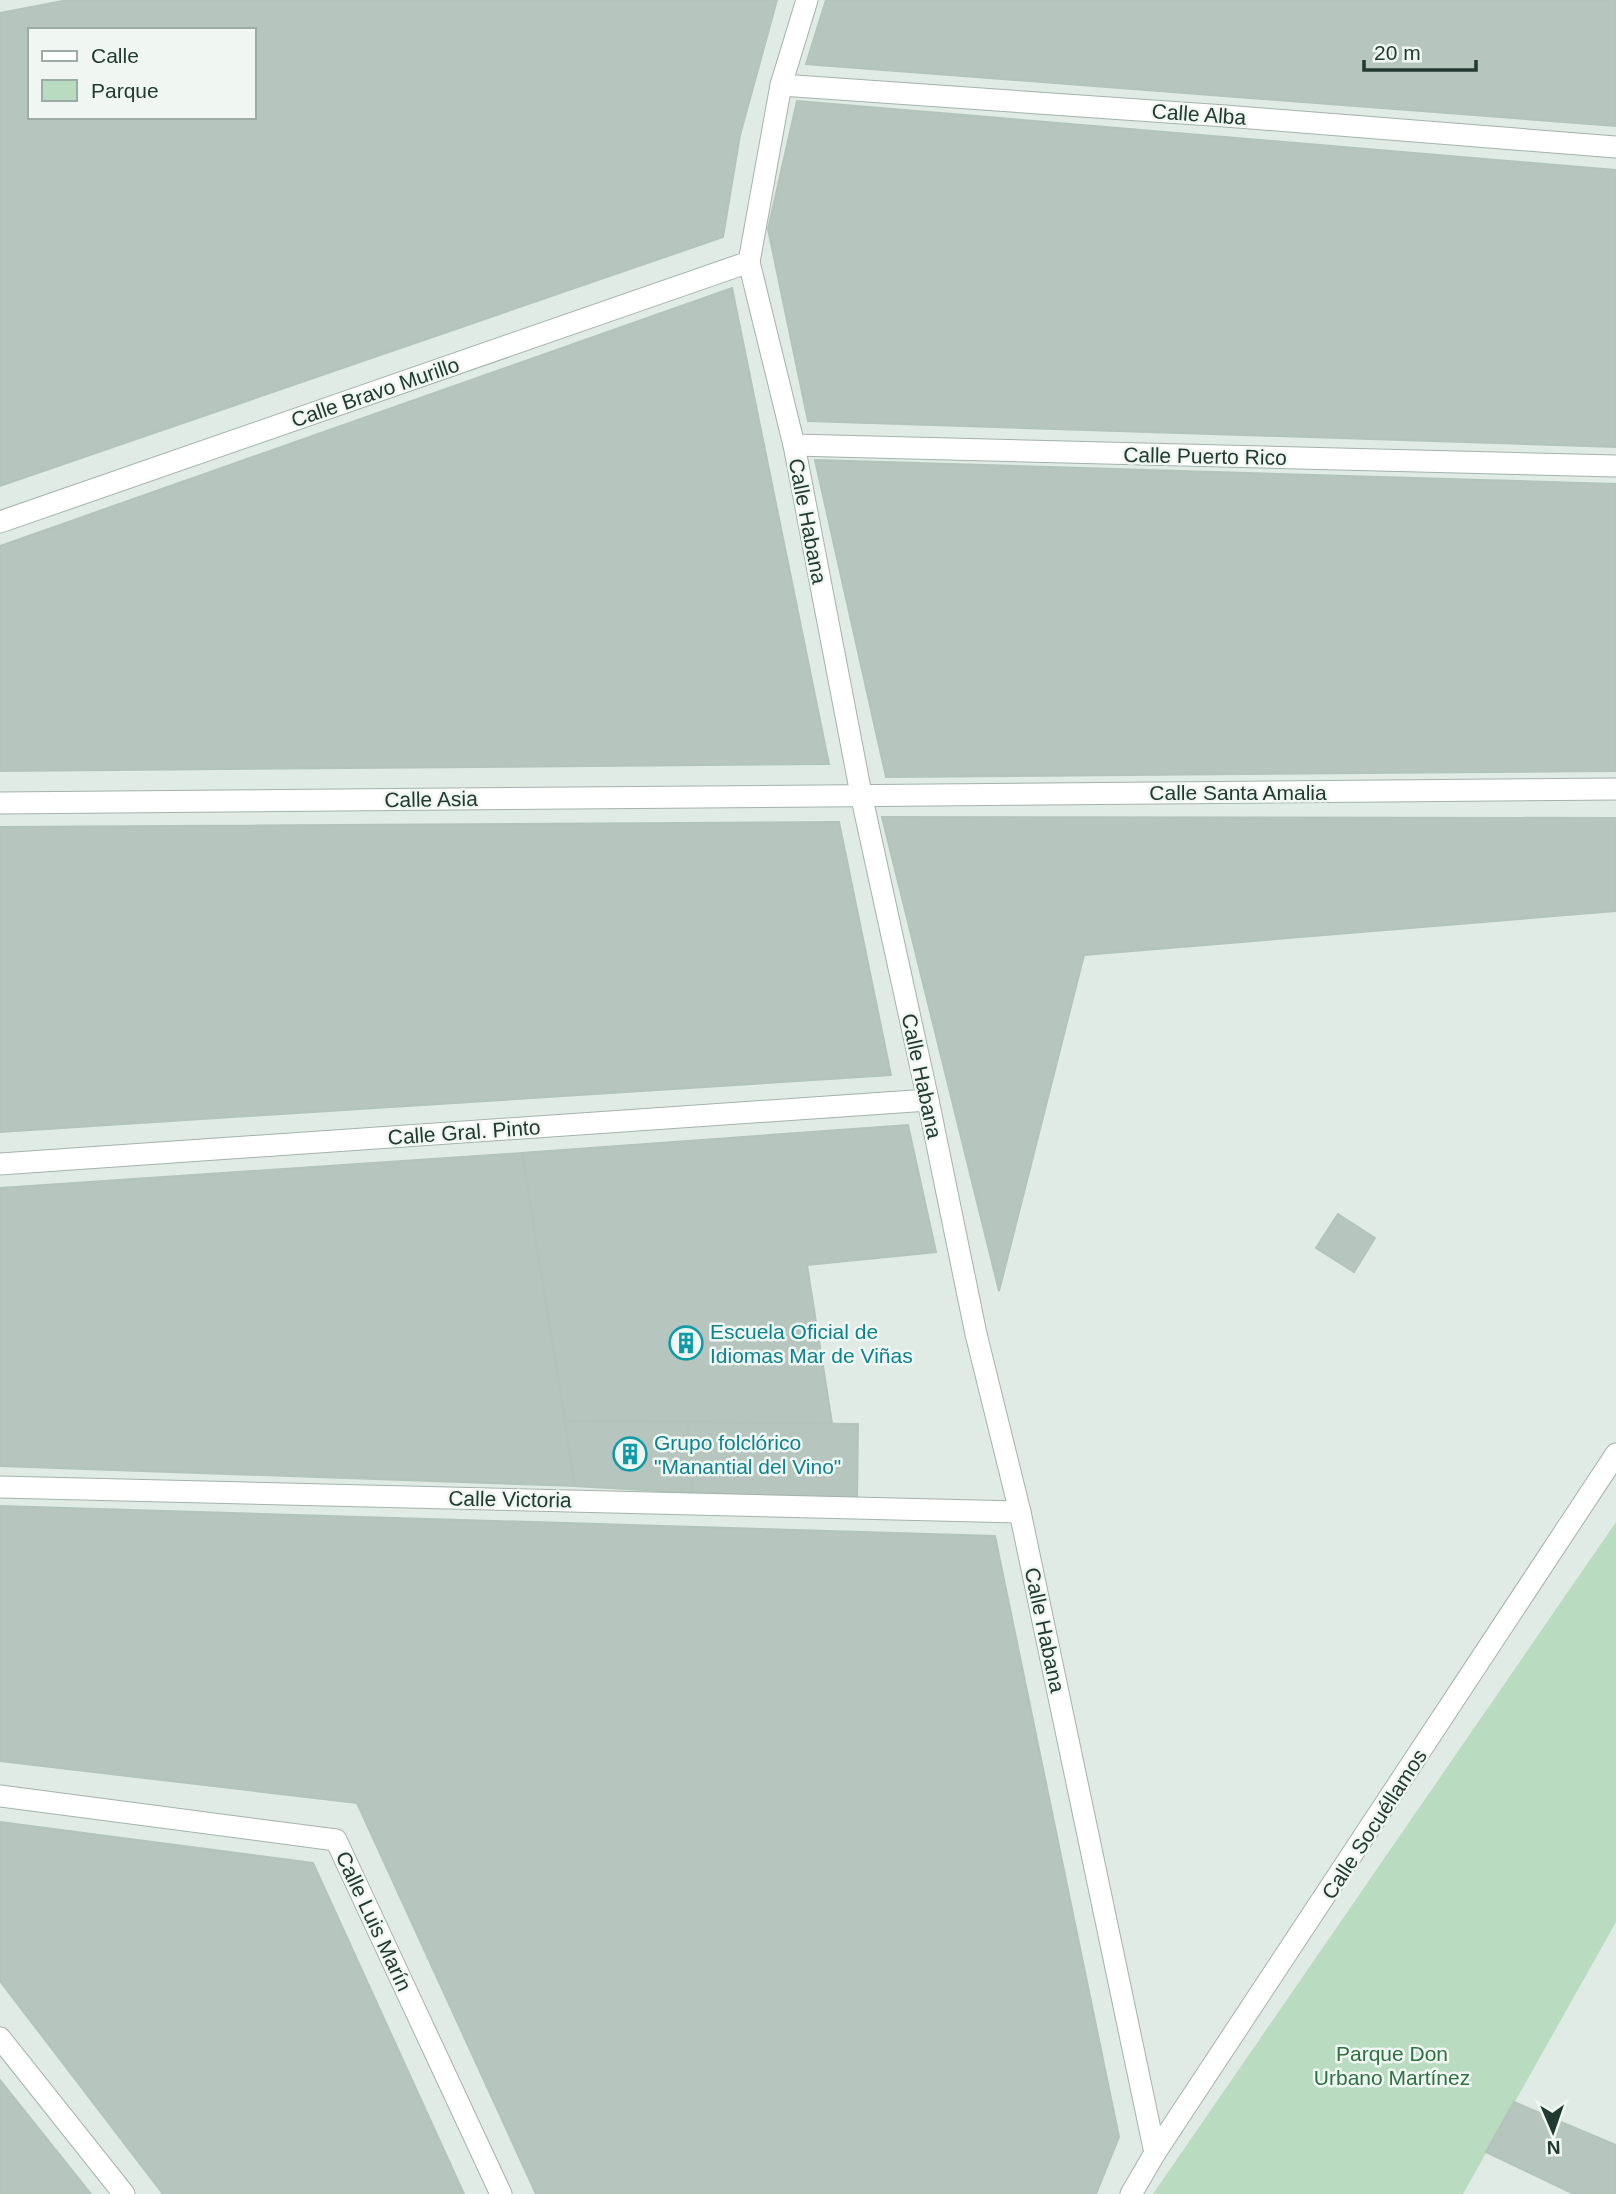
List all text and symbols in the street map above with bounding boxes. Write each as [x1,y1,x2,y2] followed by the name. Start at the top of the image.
[28,28,256,119] legend
[1364,28,1476,72] scale bar
[1374,41,1421,64] text: 20 m
[91,44,139,67] text: Calle
[91,79,159,102] text: Parque
[1151,99,1247,129] street label: Calle Alba
[288,352,462,432] street label: Calle Bravo Murillo
[1123,443,1287,469] street label: Calle Puerto Rico
[785,456,831,586] street label: Calle Habana
[1149,781,1327,804] street label: Calle Santa Amalia
[384,787,478,811] street label: Calle Asia
[898,1011,947,1141] street label: Calle Habana
[387,1115,541,1149] street label: Calle Gral. Pinto
[710,1320,913,1367] place label: Escuela Oficial de Idiomas Mar de Viñas
[667,1324,705,1362] building icon: Escuela Oficial de Idiomas Mar de Viñas
[654,1431,841,1478] place label: Grupo folclórico "Manantial del Vino"
[611,1435,649,1473] building icon: Grupo folclórico "Manantial del Vino"
[448,1486,572,1512] street label: Calle Victoria
[1021,1565,1070,1695] street label: Calle Habana
[1317,1745,1431,1903] street label: Calle Socuéllamos
[332,1847,416,1995] street label: Calle Luis Marín
[1314,2042,1470,2089] park label: Parque Don Urbano Martínez
[1518,2096,1588,2166] north arrow
[1546,2137,1561,2158] text: N

